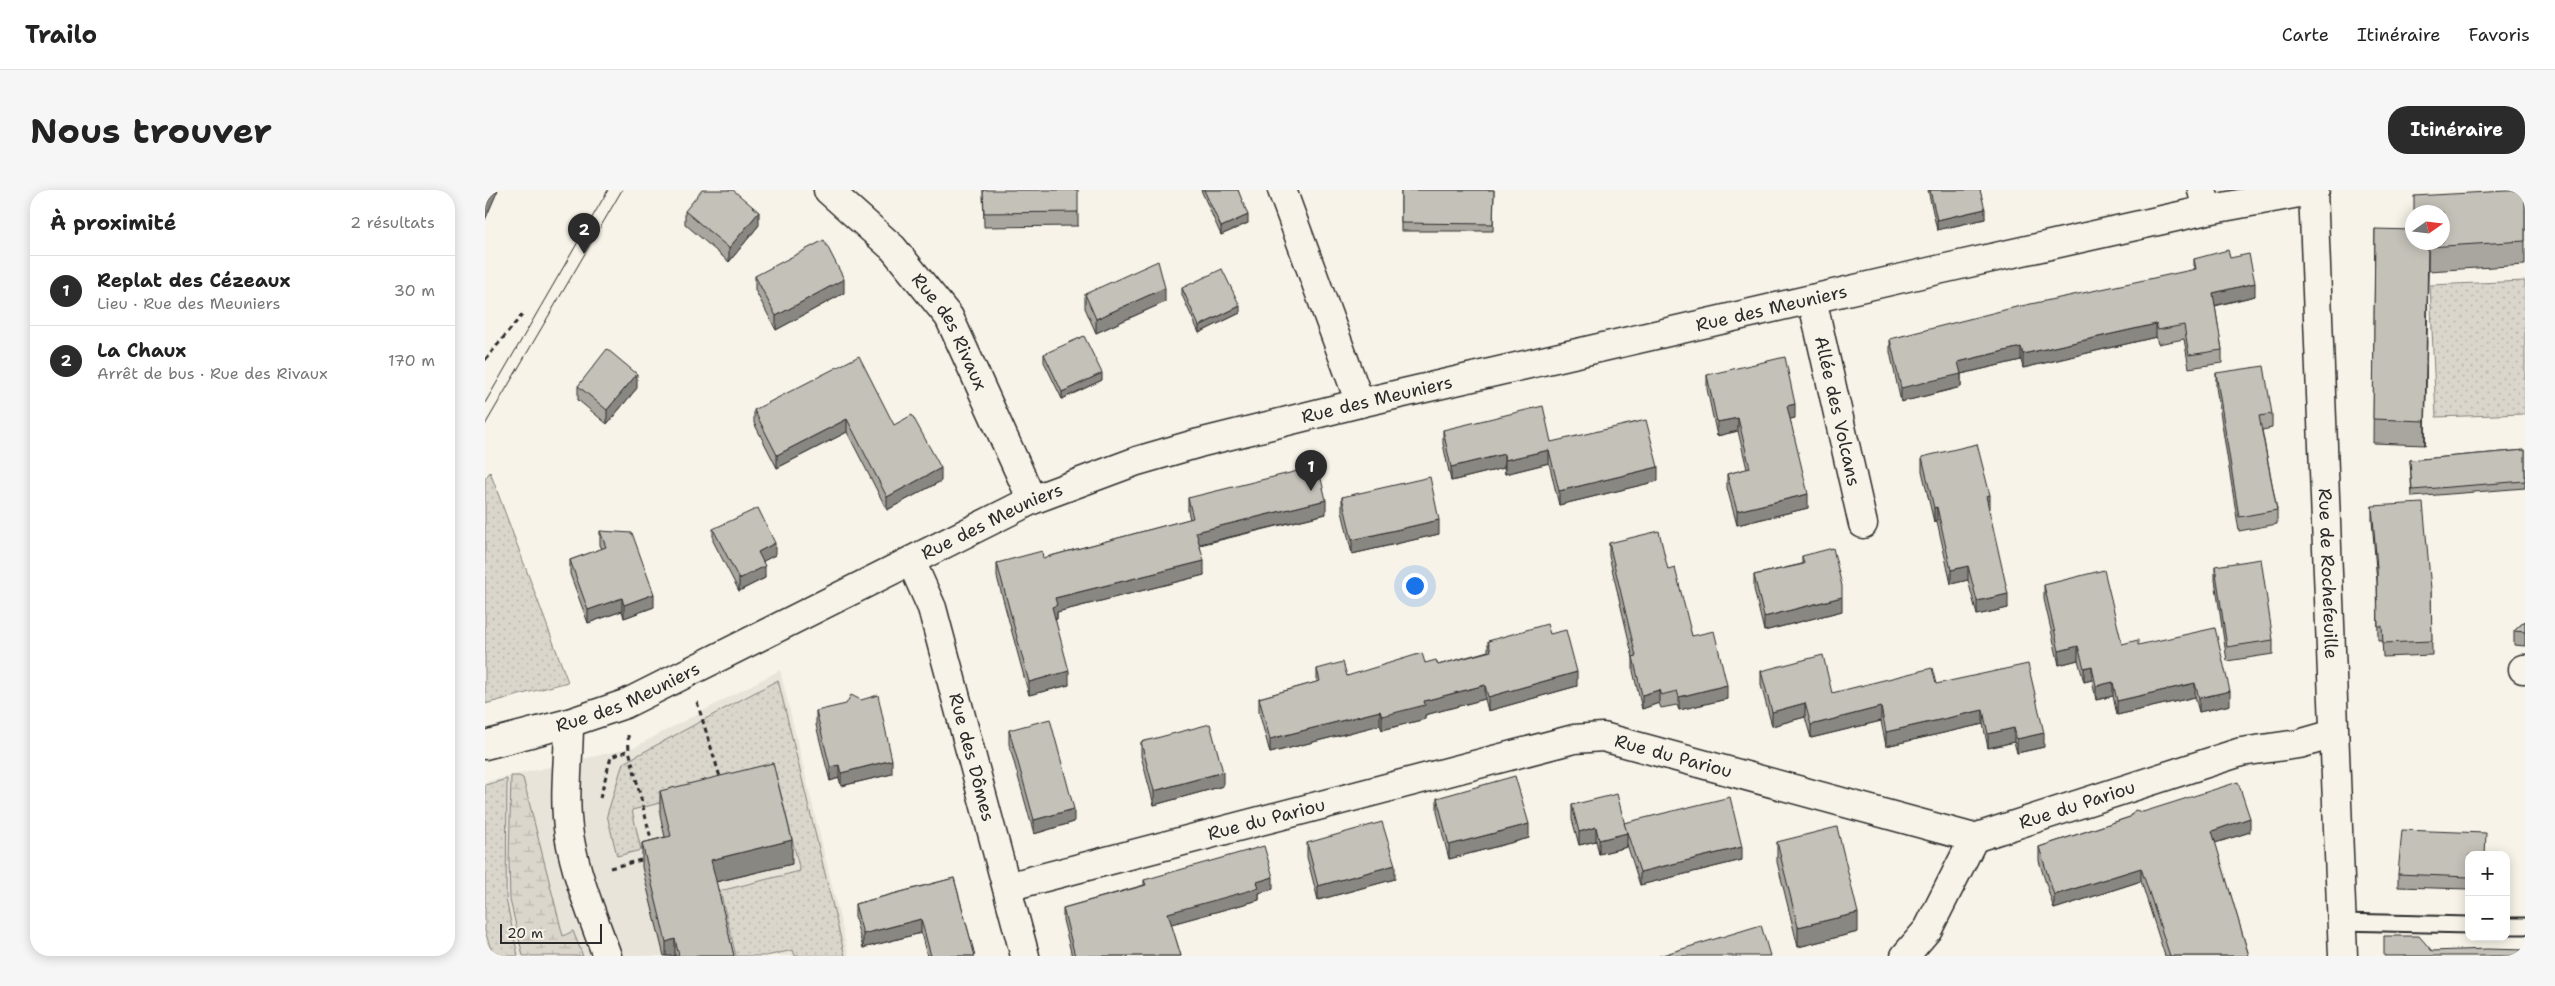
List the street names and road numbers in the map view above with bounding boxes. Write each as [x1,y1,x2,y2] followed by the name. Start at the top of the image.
[906,268,993,394] street label: Rue des Rivaux
[1694,279,1850,337] street label: Rue des Meuniers
[1809,334,1866,488] street label: Allée des Volcans
[1299,370,1455,429] street label: Rue des Meuniers
[917,478,1066,566] street label: Rue des Meuniers
[2313,488,2343,660] street label: Rue de Rochefeuille
[553,656,704,738] street label: Rue des Meuniers
[943,690,1001,824] street label: Rue des Dômes
[1612,729,1735,784] street label: Rue du Pariou
[2016,775,2138,835] street label: Rue du Pariou
[1205,792,1328,846] street label: Rue du Pariou

